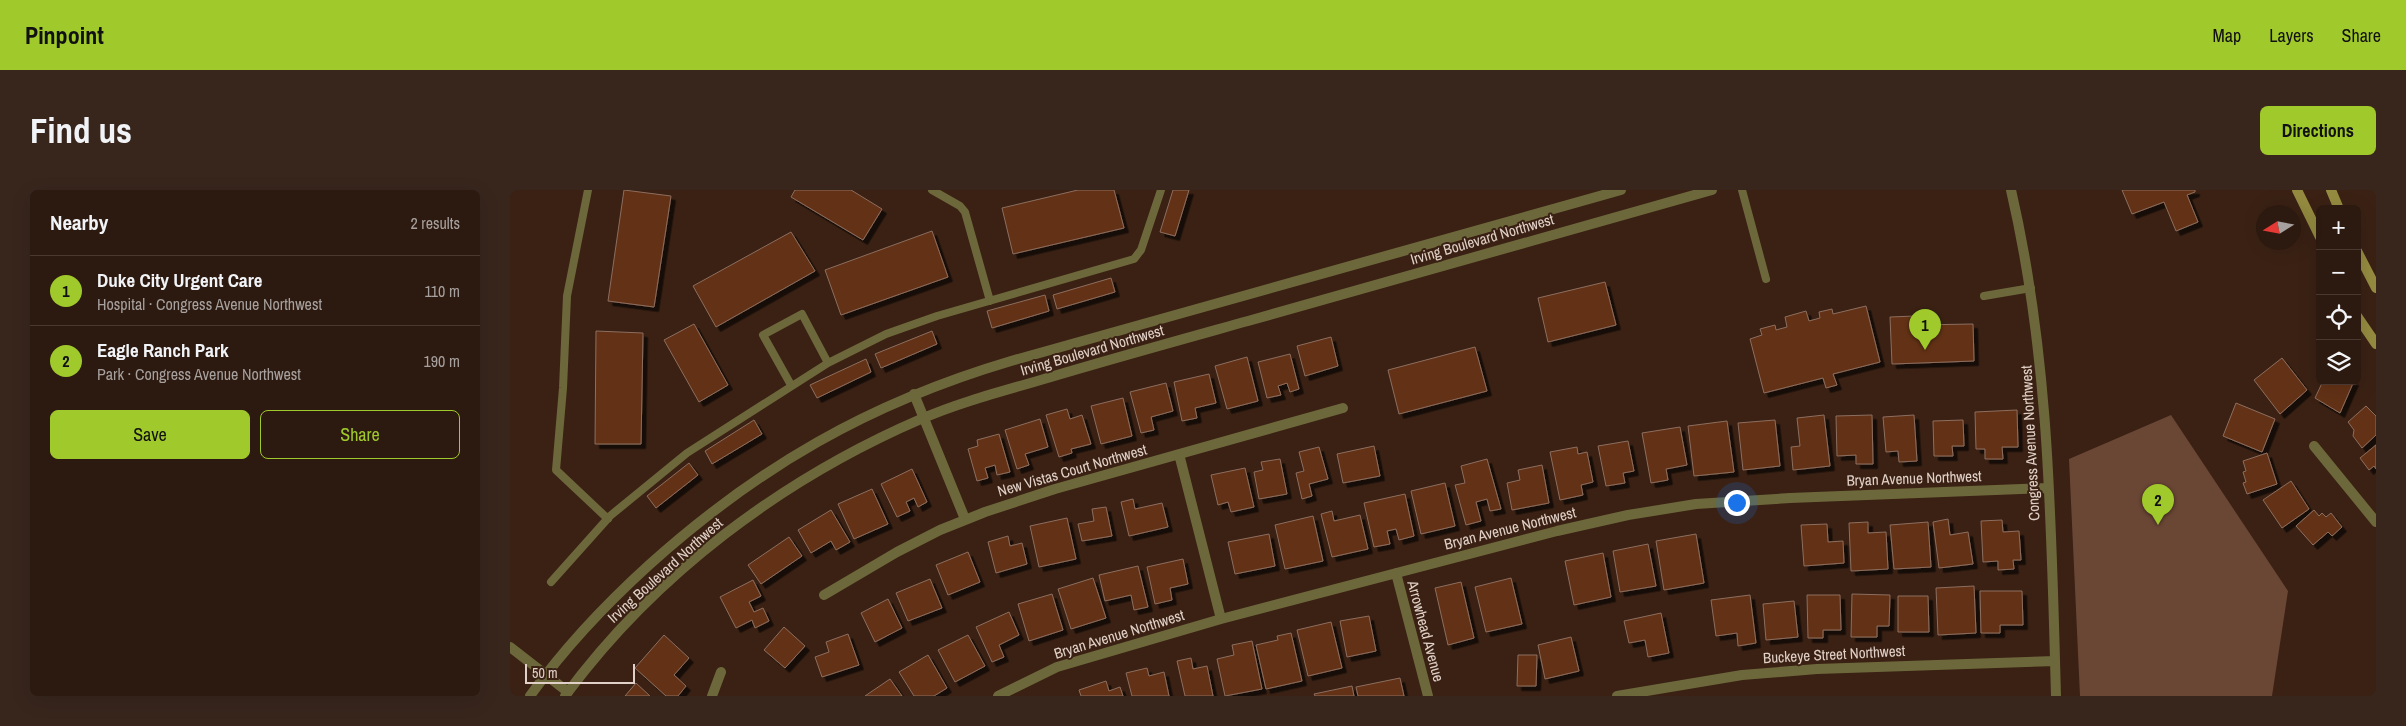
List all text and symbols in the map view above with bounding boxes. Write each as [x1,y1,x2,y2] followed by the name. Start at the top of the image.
[25,19,104,51] text: Pinpoint
[2213,23,2241,48] text: Map
[2269,23,2314,48] text: Layers
[2342,23,2381,48] text: Share
[2260,106,2376,155] button: Directions
[30,107,132,154] text: Find us
[2256,205,2301,250] north arrow
[2316,205,2361,385] map controls
[2316,205,2361,250] button: +
[50,208,108,237] text: Nearby
[1408,208,1557,270] street label: Irving Boulevard Northwest
[410,212,460,234] text: 2 results
[2316,250,2361,295] button: −
[97,267,262,293] text: Duke City Urgent Care
[62,280,70,302] text: 1
[424,280,460,302] text: 110 m
[97,293,322,315] text: Hospital · Congress Avenue Northwest
[2316,295,2361,340] button: locate
[1909,309,1941,350] pin: 1
[1018,319,1167,381] street label: Irving Boulevard Northwest
[97,337,229,363] text: Eagle Ranch Park
[2316,340,2361,385] button: layers
[62,350,70,372] text: 2
[424,350,460,372] text: 190 m
[97,363,301,385] text: Park · Congress Avenue Northwest
[2015,364,2045,521] street label: Congress Avenue Northwest
[50,410,250,459] button: Save
[260,410,460,459] button: Share
[995,438,1150,501] street label: New Vistas Court Northwest
[1846,465,1982,491] street label: Bryan Avenue Northwest
[2142,484,2174,525] pin: 2
[1724,490,1750,516] your location
[1442,501,1579,555] street label: Bryan Avenue Northwest
[603,512,728,627] street label: Irving Boulevard Northwest
[1402,577,1450,684] street label: Arrowhead Avenue
[1051,604,1187,664] street label: Bryan Avenue Northwest
[1762,640,1906,668] street label: Buckeye Street Northwest
[525,661,635,684] scale bar
[532,664,558,682] text: 50 m

